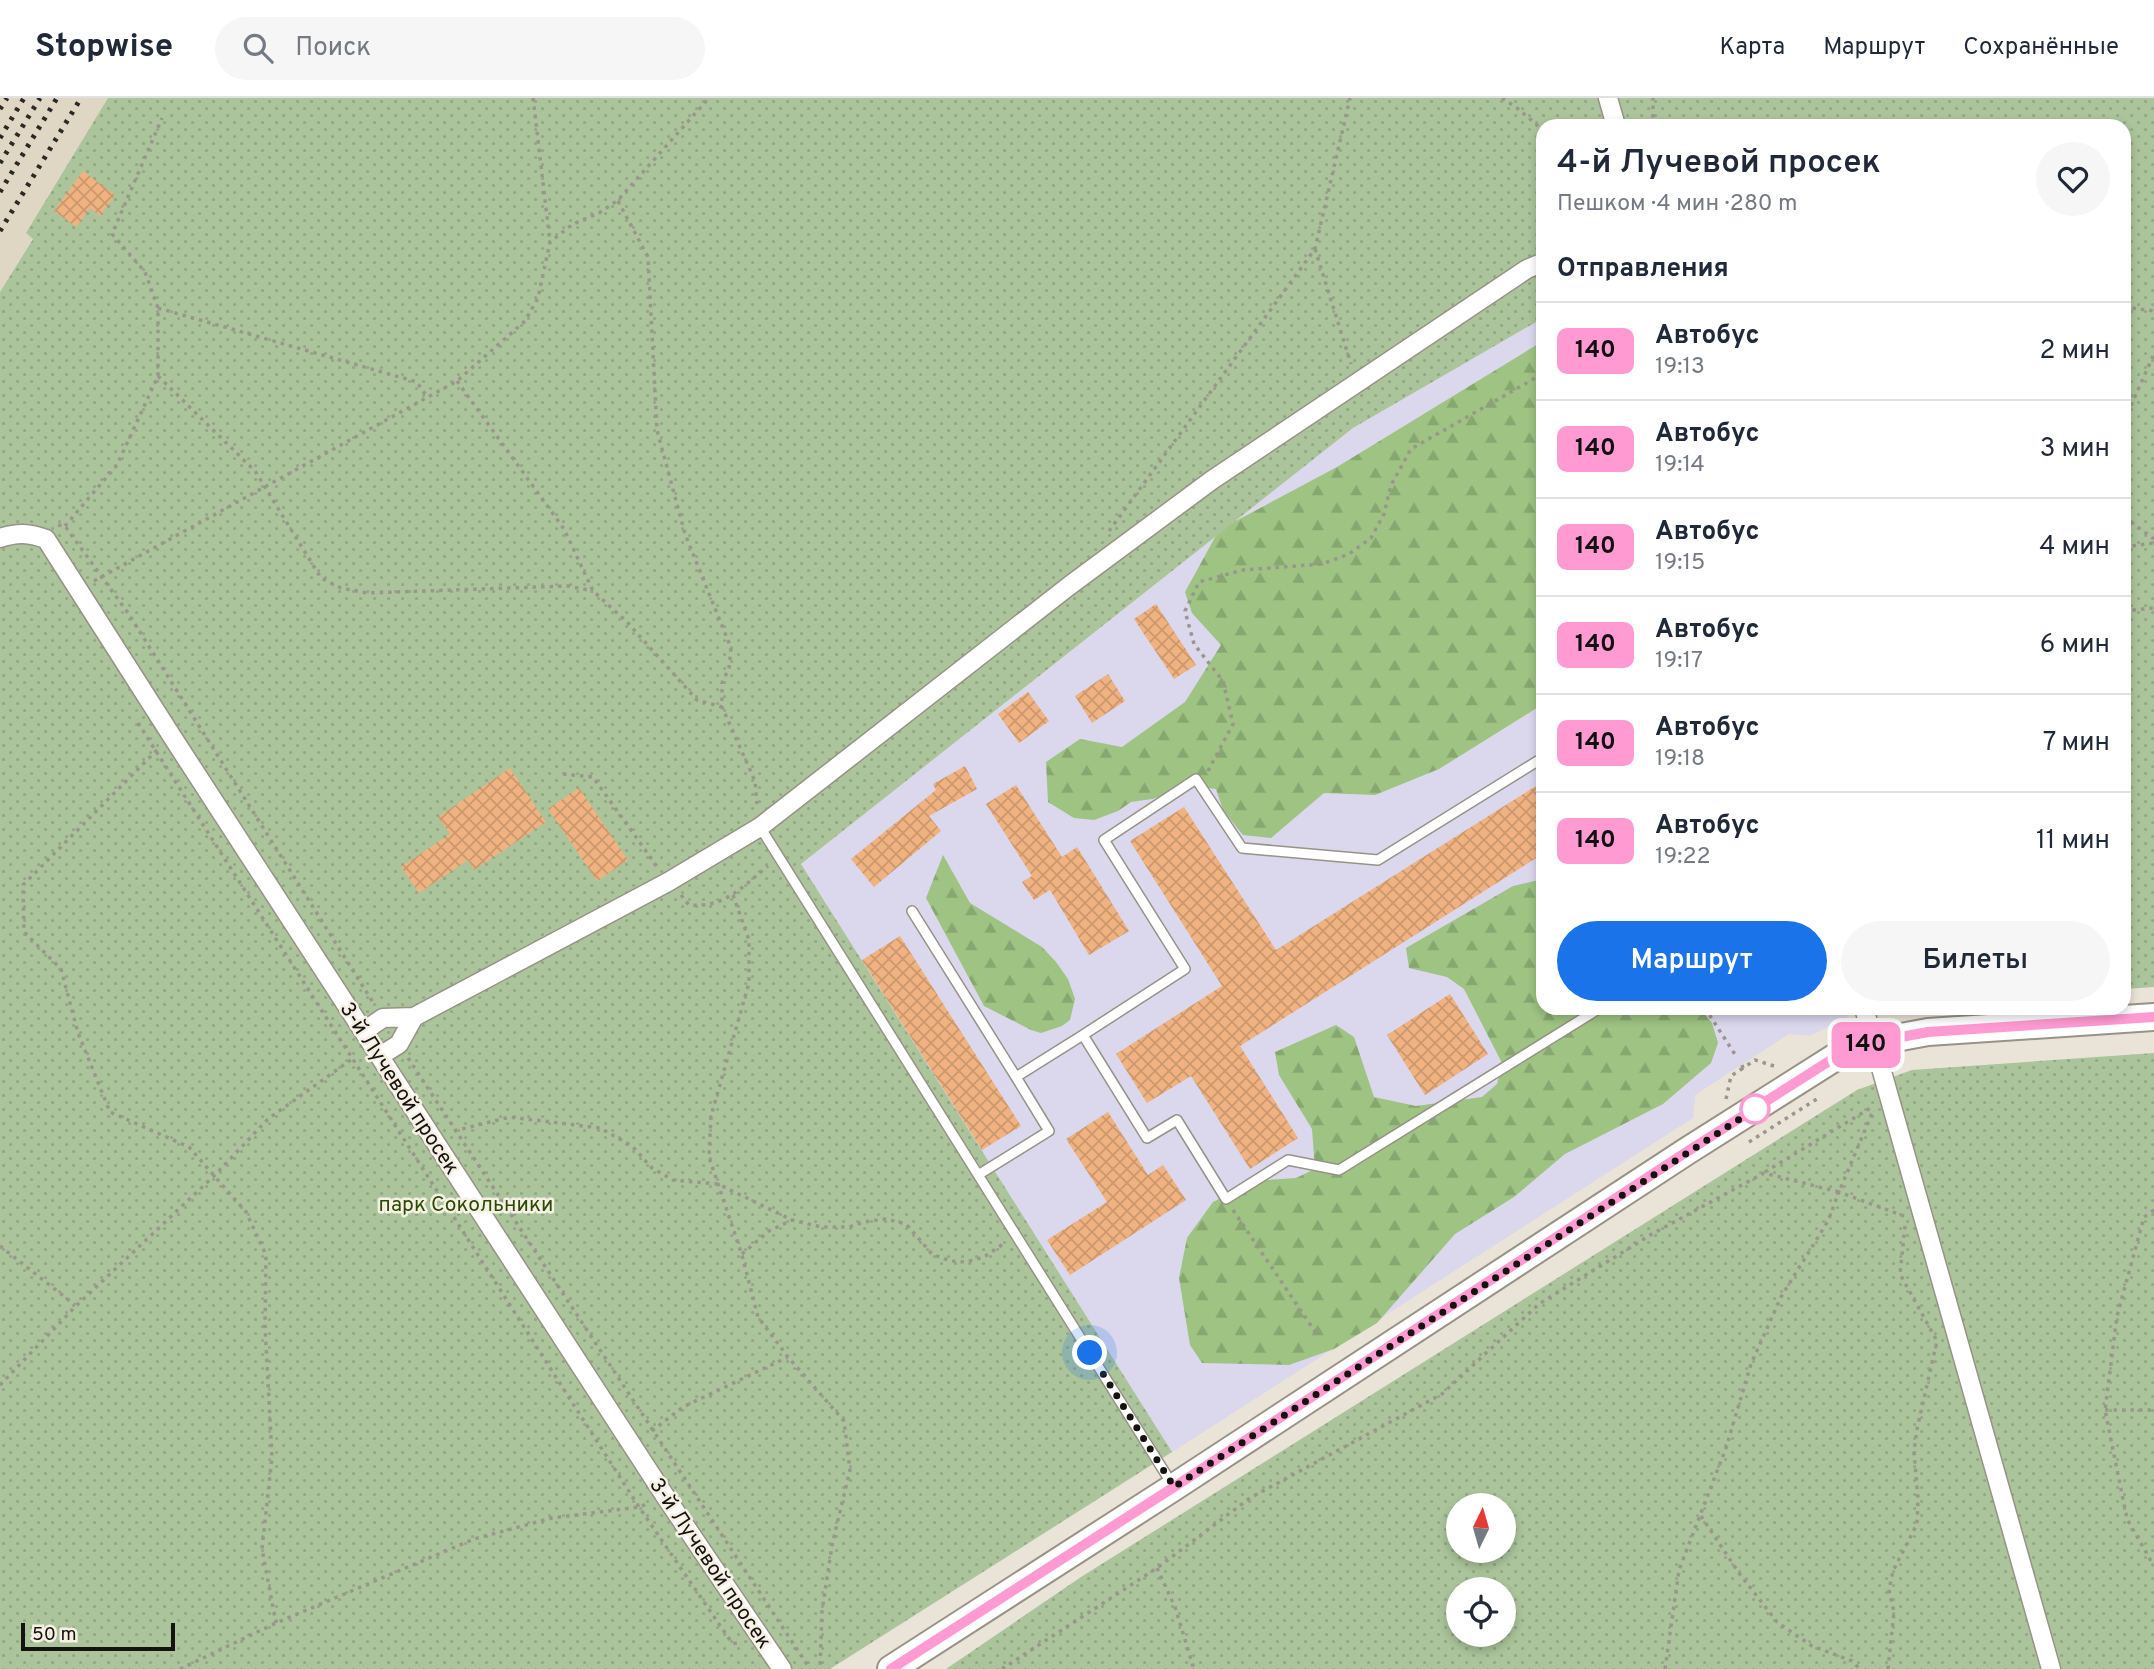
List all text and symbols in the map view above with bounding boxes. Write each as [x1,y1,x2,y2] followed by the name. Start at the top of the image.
[215,17,705,80] search box
[35,27,173,69] text: Stopwise
[239,29,277,67] icon: search
[295,32,371,65] text: Поиск
[1719,33,1785,63] text: Карта
[1823,33,1925,63] text: Маршрут
[1963,33,2119,63] text: Сохранённые
[2036,142,2110,216] button: heart
[1557,143,1881,185] text: 4-й Лучевой просек
[1557,190,1797,219] text: Пешком · 4 мин · 280 m
[1557,253,1729,286] text: Отправления
[1655,320,1760,353] text: Автобус
[2039,335,2110,368] text: 2 мин
[1575,336,1616,366] text: 140
[1655,353,1705,382] text: 19:13
[1655,418,1760,451] text: Автобус
[2040,433,2110,466] text: 3 мин
[1575,434,1616,464] text: 140
[1655,451,1705,480] text: 19:14
[1655,516,1760,549] text: Автобус
[2039,531,2110,564] text: 4 мин
[1575,532,1616,562] text: 140
[1655,549,1705,578] text: 19:15
[1655,614,1760,647] text: Автобус
[2040,629,2110,662] text: 6 мин
[1575,630,1616,660] text: 140
[1655,647,1703,676] text: 19:17
[1655,712,1760,745] text: Автобус
[2043,727,2110,760] text: 7 мин
[1575,728,1616,758] text: 140
[1655,745,1705,774] text: 19:18
[1655,810,1760,843] text: Автобус
[2036,825,2110,858] text: 11 мин
[1575,826,1616,856] text: 140
[1655,843,1711,872] text: 19:22
[1557,921,1827,1001] button: Маршрут
[1841,921,2110,1001] button: Билеты
[333,997,465,1180] street label: 3-й Лучевой просек
[1826,1022,1906,1068] line badge: 140
[1846,1030,1886,1060] text: 140
[1740,1094,1770,1124] unlabelled marker
[379,1192,553,1219] park label: парк Сокольники
[1072,1335,1107,1370] your location
[642,1473,777,1655] street label: 3-й Лучевой просек
[1446,1493,1516,1563] north arrow
[1446,1493,1516,1647] map controls
[1446,1577,1516,1647] button: locate
[21,1620,175,1652] scale bar
[32,1623,77,1647] text: 50 m

